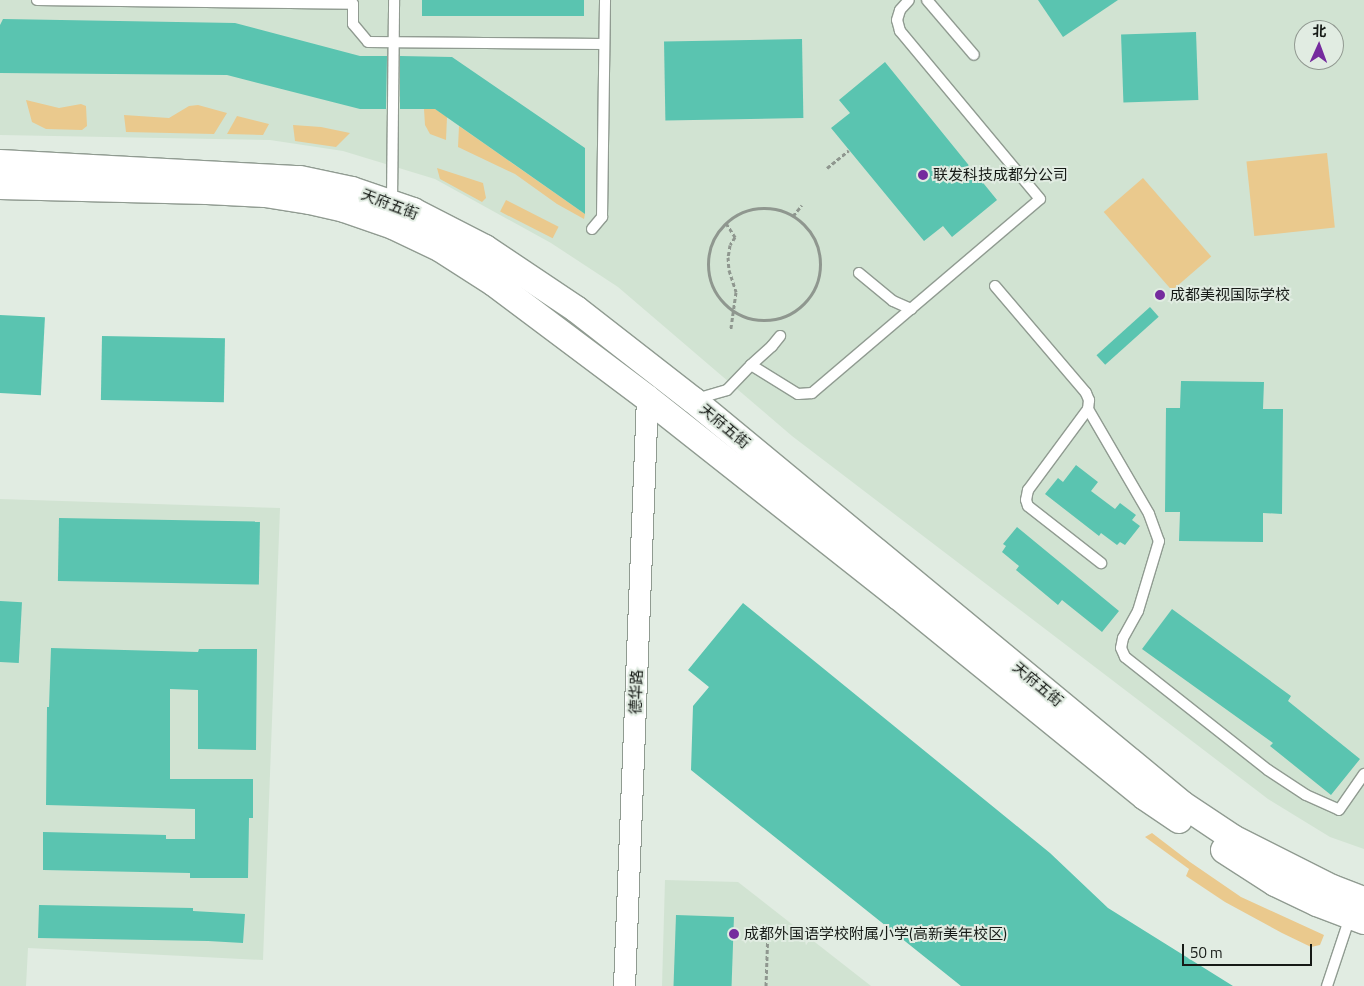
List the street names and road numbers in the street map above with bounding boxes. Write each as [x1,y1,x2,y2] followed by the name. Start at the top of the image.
[359,185,421,223] street label: 天府五街
[696,400,754,452] street label: 天府五街
[1009,658,1067,710] street label: 天府五街
[626,669,646,715] street label: 德华路

